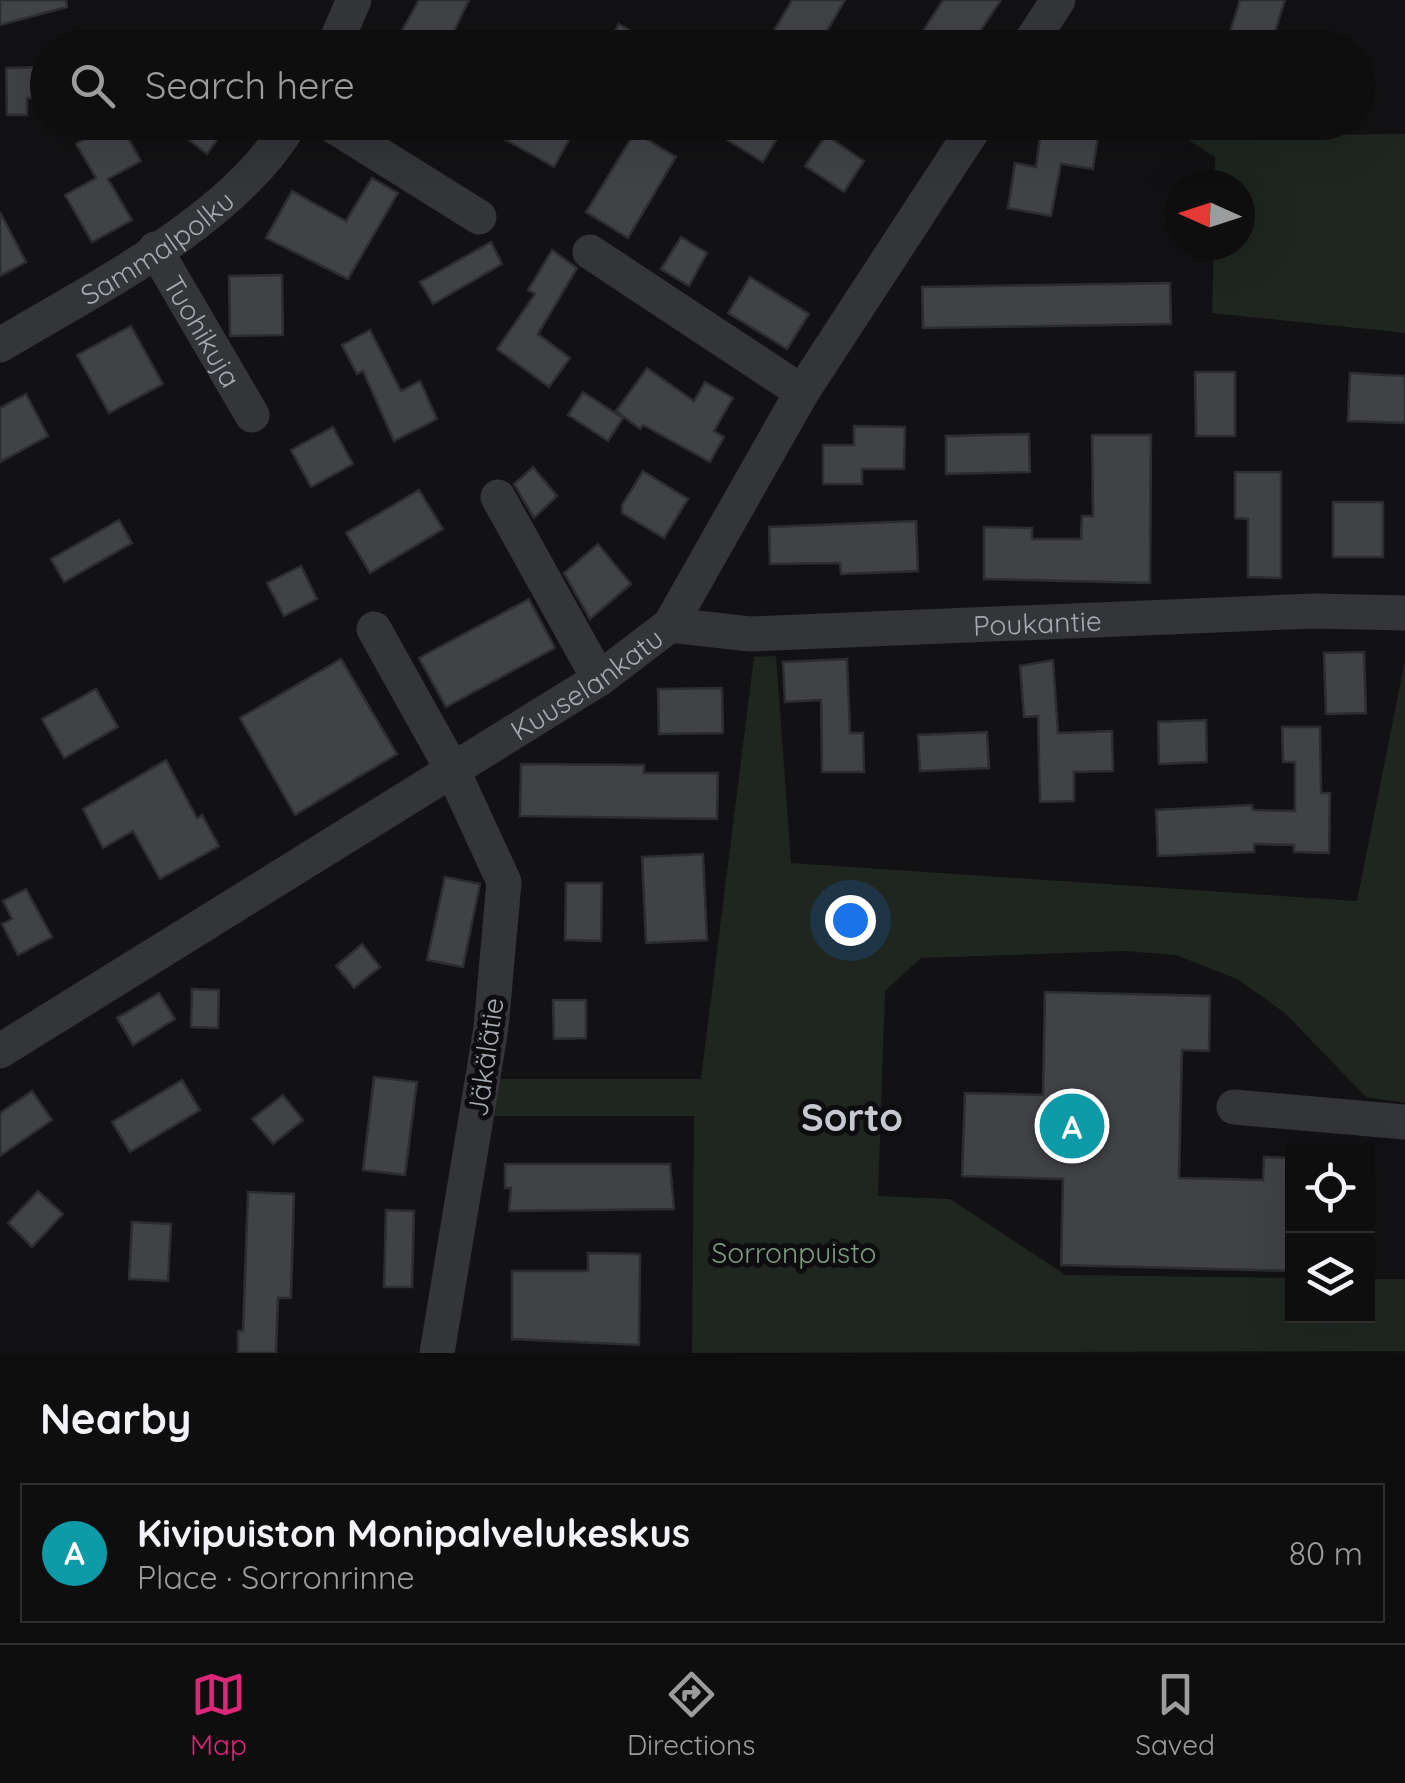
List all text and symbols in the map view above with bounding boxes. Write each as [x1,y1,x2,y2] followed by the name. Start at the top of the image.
[30,30,1375,140] search box
[65,58,120,113] icon: search
[145,61,355,109] text: Search here
[1165,170,1255,260] north arrow
[74,182,241,312] street label: Sammalpolku
[157,269,249,393] street label: Tuohikuja
[972,602,1102,642] street label: Poukantie
[504,620,669,747] street label: Kuuselankatu
[825,895,876,946] your location
[459,995,511,1119] street label: Jäkälätie
[1040,1088,1104,1164] pin: A
[801,1093,903,1141] district label: Sorto
[1285,1143,1375,1323] map controls
[1285,1143,1375,1233] button: locate
[1285,1233,1375,1323] button: layers
[712,1235,876,1270] park label: Sorronpuisto
[40,1392,191,1445] text: Nearby
[137,1509,690,1557] text: Kivipuiston Monipalvelukeskus
[64,1533,85,1573] text: A
[1289,1533,1363,1573] text: 80 m
[137,1557,415,1597] text: Place · Sorronrinne
[190,1667,247,1762] tab: Map
[627,1667,755,1762] tab: Directions
[1135,1667,1215,1762] tab: Saved

